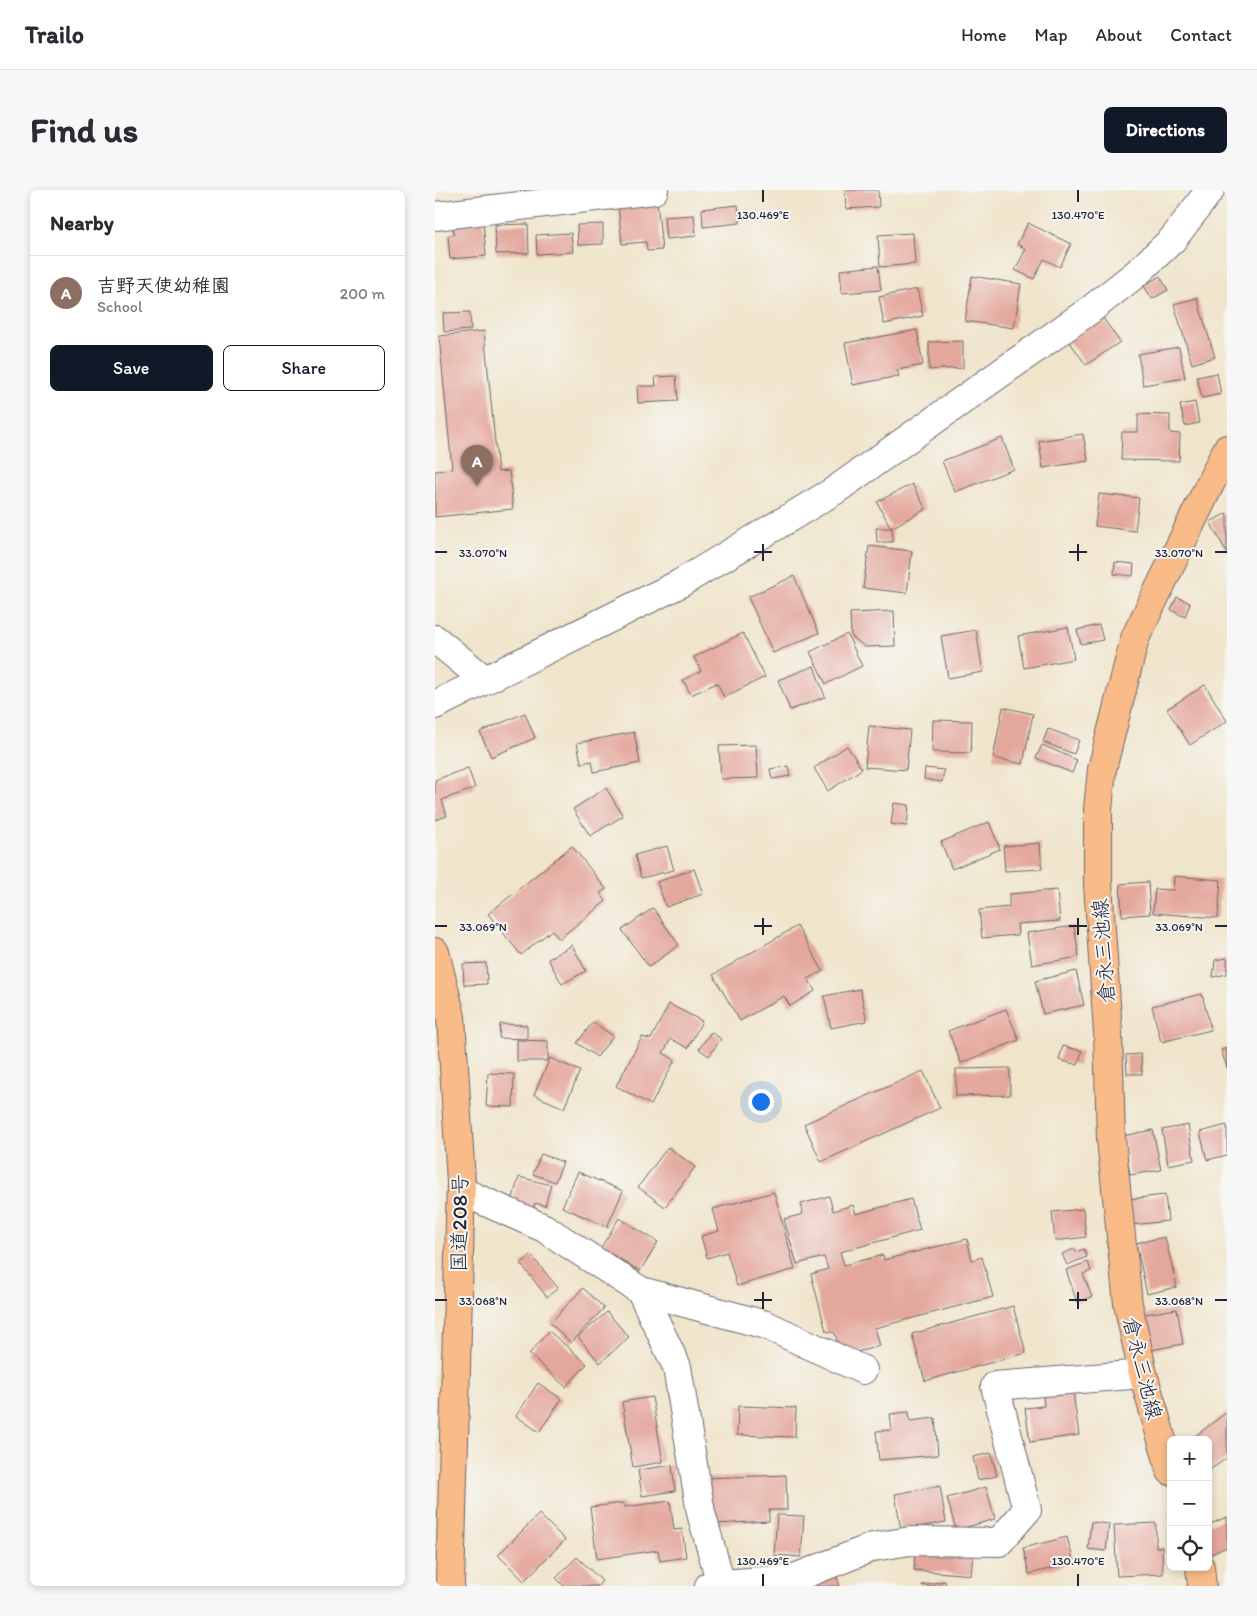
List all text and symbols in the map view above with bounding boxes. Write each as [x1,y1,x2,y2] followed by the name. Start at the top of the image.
[25,20,84,49] text: Trailo
[961,24,1007,46] text: Home
[1035,24,1068,46] text: Map
[1096,24,1142,46] text: About
[1170,24,1232,46] text: Contact
[1104,107,1227,153] button: Directions
[30,109,138,151] text: Find us
[737,208,790,222] text: 130.469°E
[1051,208,1105,222] text: 130.470°E
[50,210,114,235] text: Nearby
[97,274,230,297] text: 吉野天使幼稚園
[61,284,71,303] text: A
[340,284,385,303] text: 200 m
[97,297,143,316] text: School
[50,345,213,391] button: Save
[223,345,385,391] button: Share
[461,445,493,486] pin: A
[459,546,507,560] text: 33.070°N
[1155,546,1203,560] text: 33.070°N
[1087,898,1119,1004] street label: 倉永三池線
[459,920,507,934] text: 33.069°N
[1155,920,1203,934] text: 33.069°N
[748,1089,774,1115] your location
[446,1174,472,1272] street label: 国道208号
[459,1294,507,1308] text: 33.068°N
[1155,1294,1203,1308] text: 33.068°N
[1118,1314,1168,1422] street label: 倉永三池線
[1167,1436,1212,1571] map controls
[1167,1436,1212,1481] button: +
[1167,1481,1212,1526] button: −
[1167,1526,1212,1571] button: locate
[737,1554,790,1568] text: 130.469°E
[1051,1554,1105,1568] text: 130.470°E

